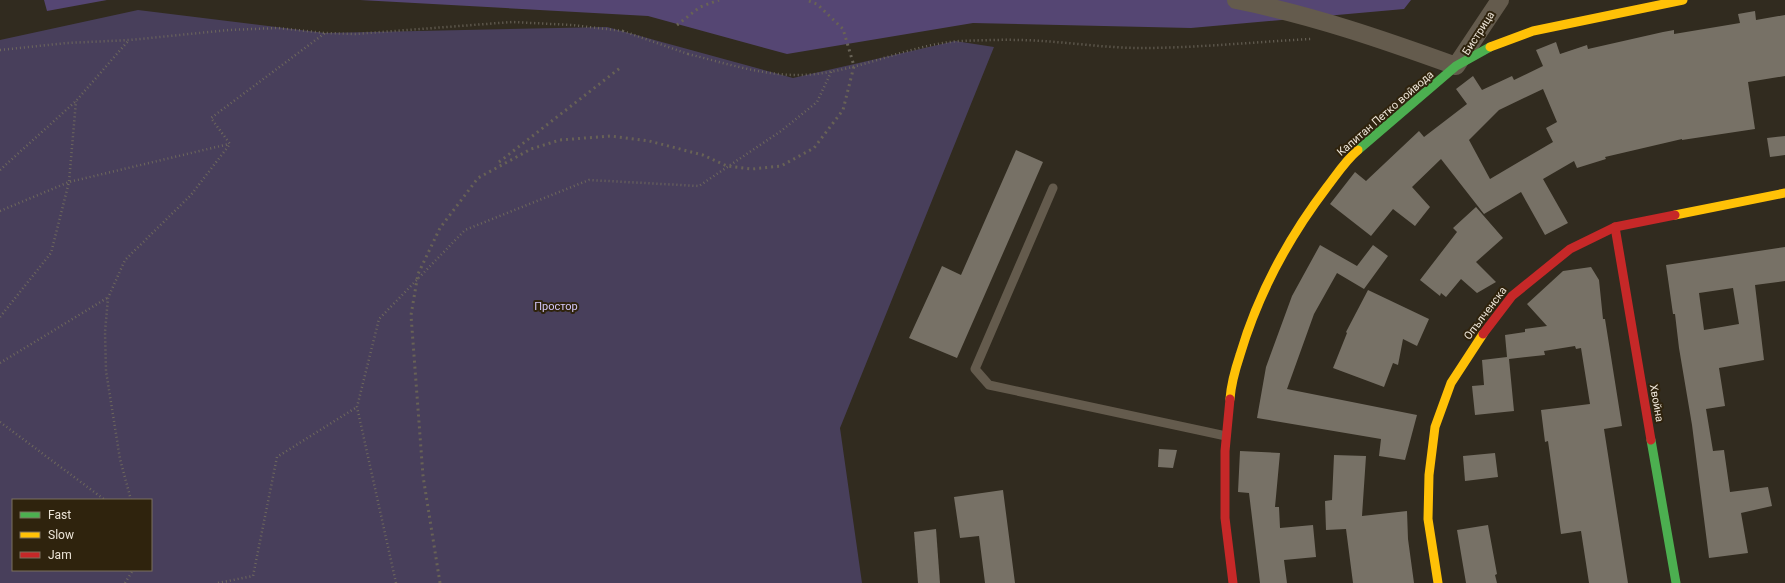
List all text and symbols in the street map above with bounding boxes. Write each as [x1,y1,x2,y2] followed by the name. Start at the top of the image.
[1460,9,1497,58] street label: Бистрица
[1334,68,1436,159] street label: Капитан Петко войвода
[1461,284,1510,342] street label: Опълченска
[534,300,578,313] park label: Простор
[1647,383,1666,423] street label: Хвойна
[12,499,152,571] legend
[48,508,71,522] text: Fast
[48,528,74,542] text: Slow
[48,548,72,562] text: Jam

